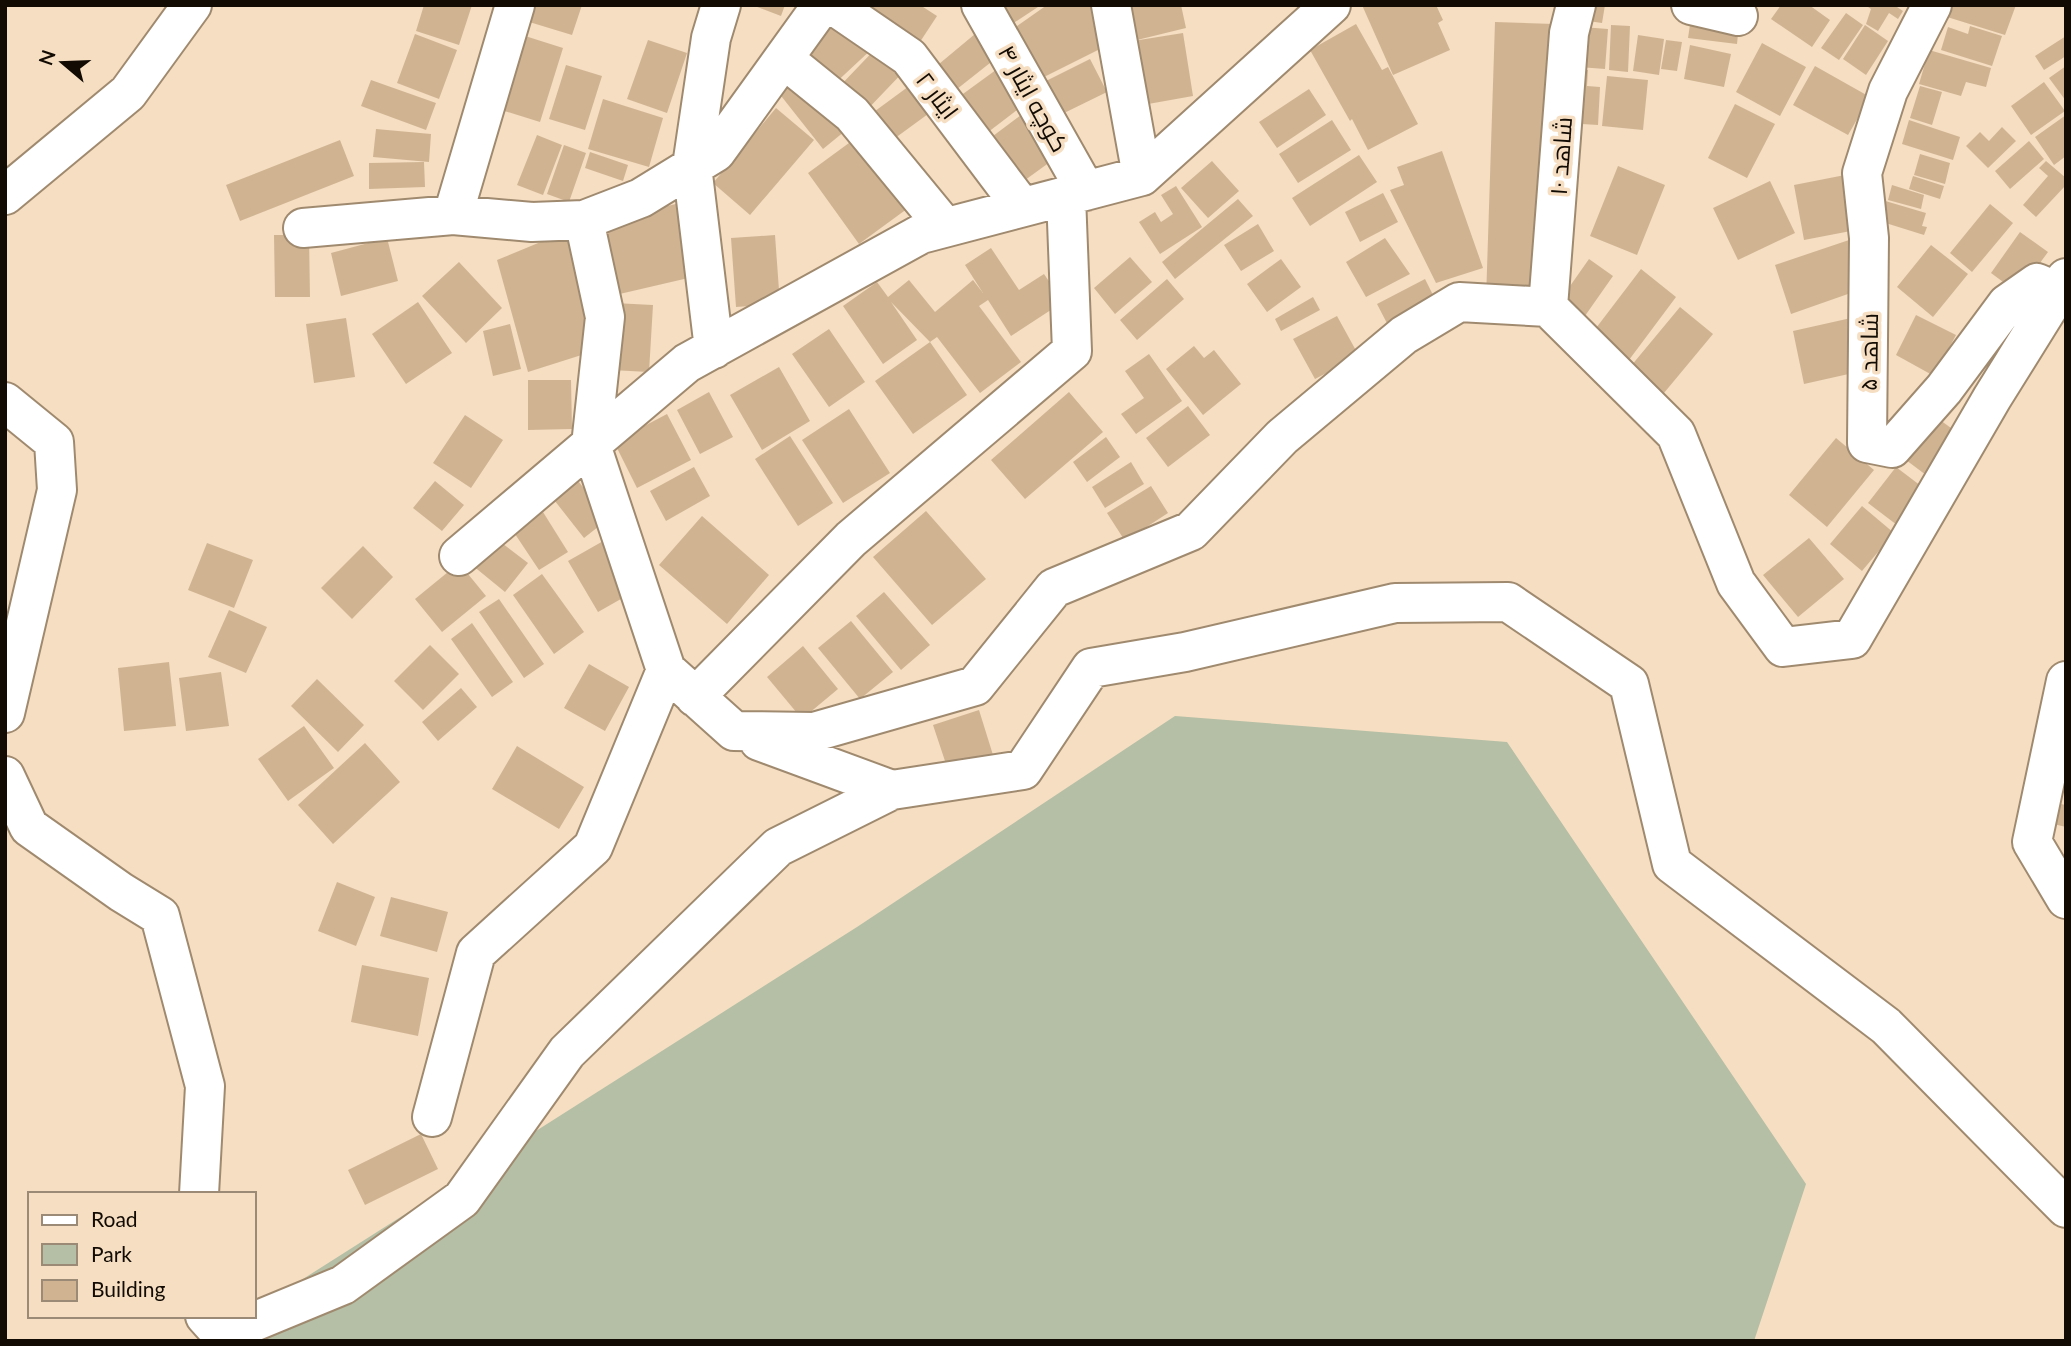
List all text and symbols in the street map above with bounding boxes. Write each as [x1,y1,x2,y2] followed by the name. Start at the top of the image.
[28,28,98,98] north arrow
[990,40,1075,158] street label: کوچه ایثار ۴
[33,47,60,68] text: N
[911,65,965,125] street label: ایثار ۲
[1543,116,1577,196] street label: شاهد ۱۰
[1853,313,1883,391] street label: شاهد ۵
[28,1192,256,1318] legend
[91,1206,138,1231] text: Road
[91,1241,132,1266] text: Park
[91,1276,166,1301] text: Building

